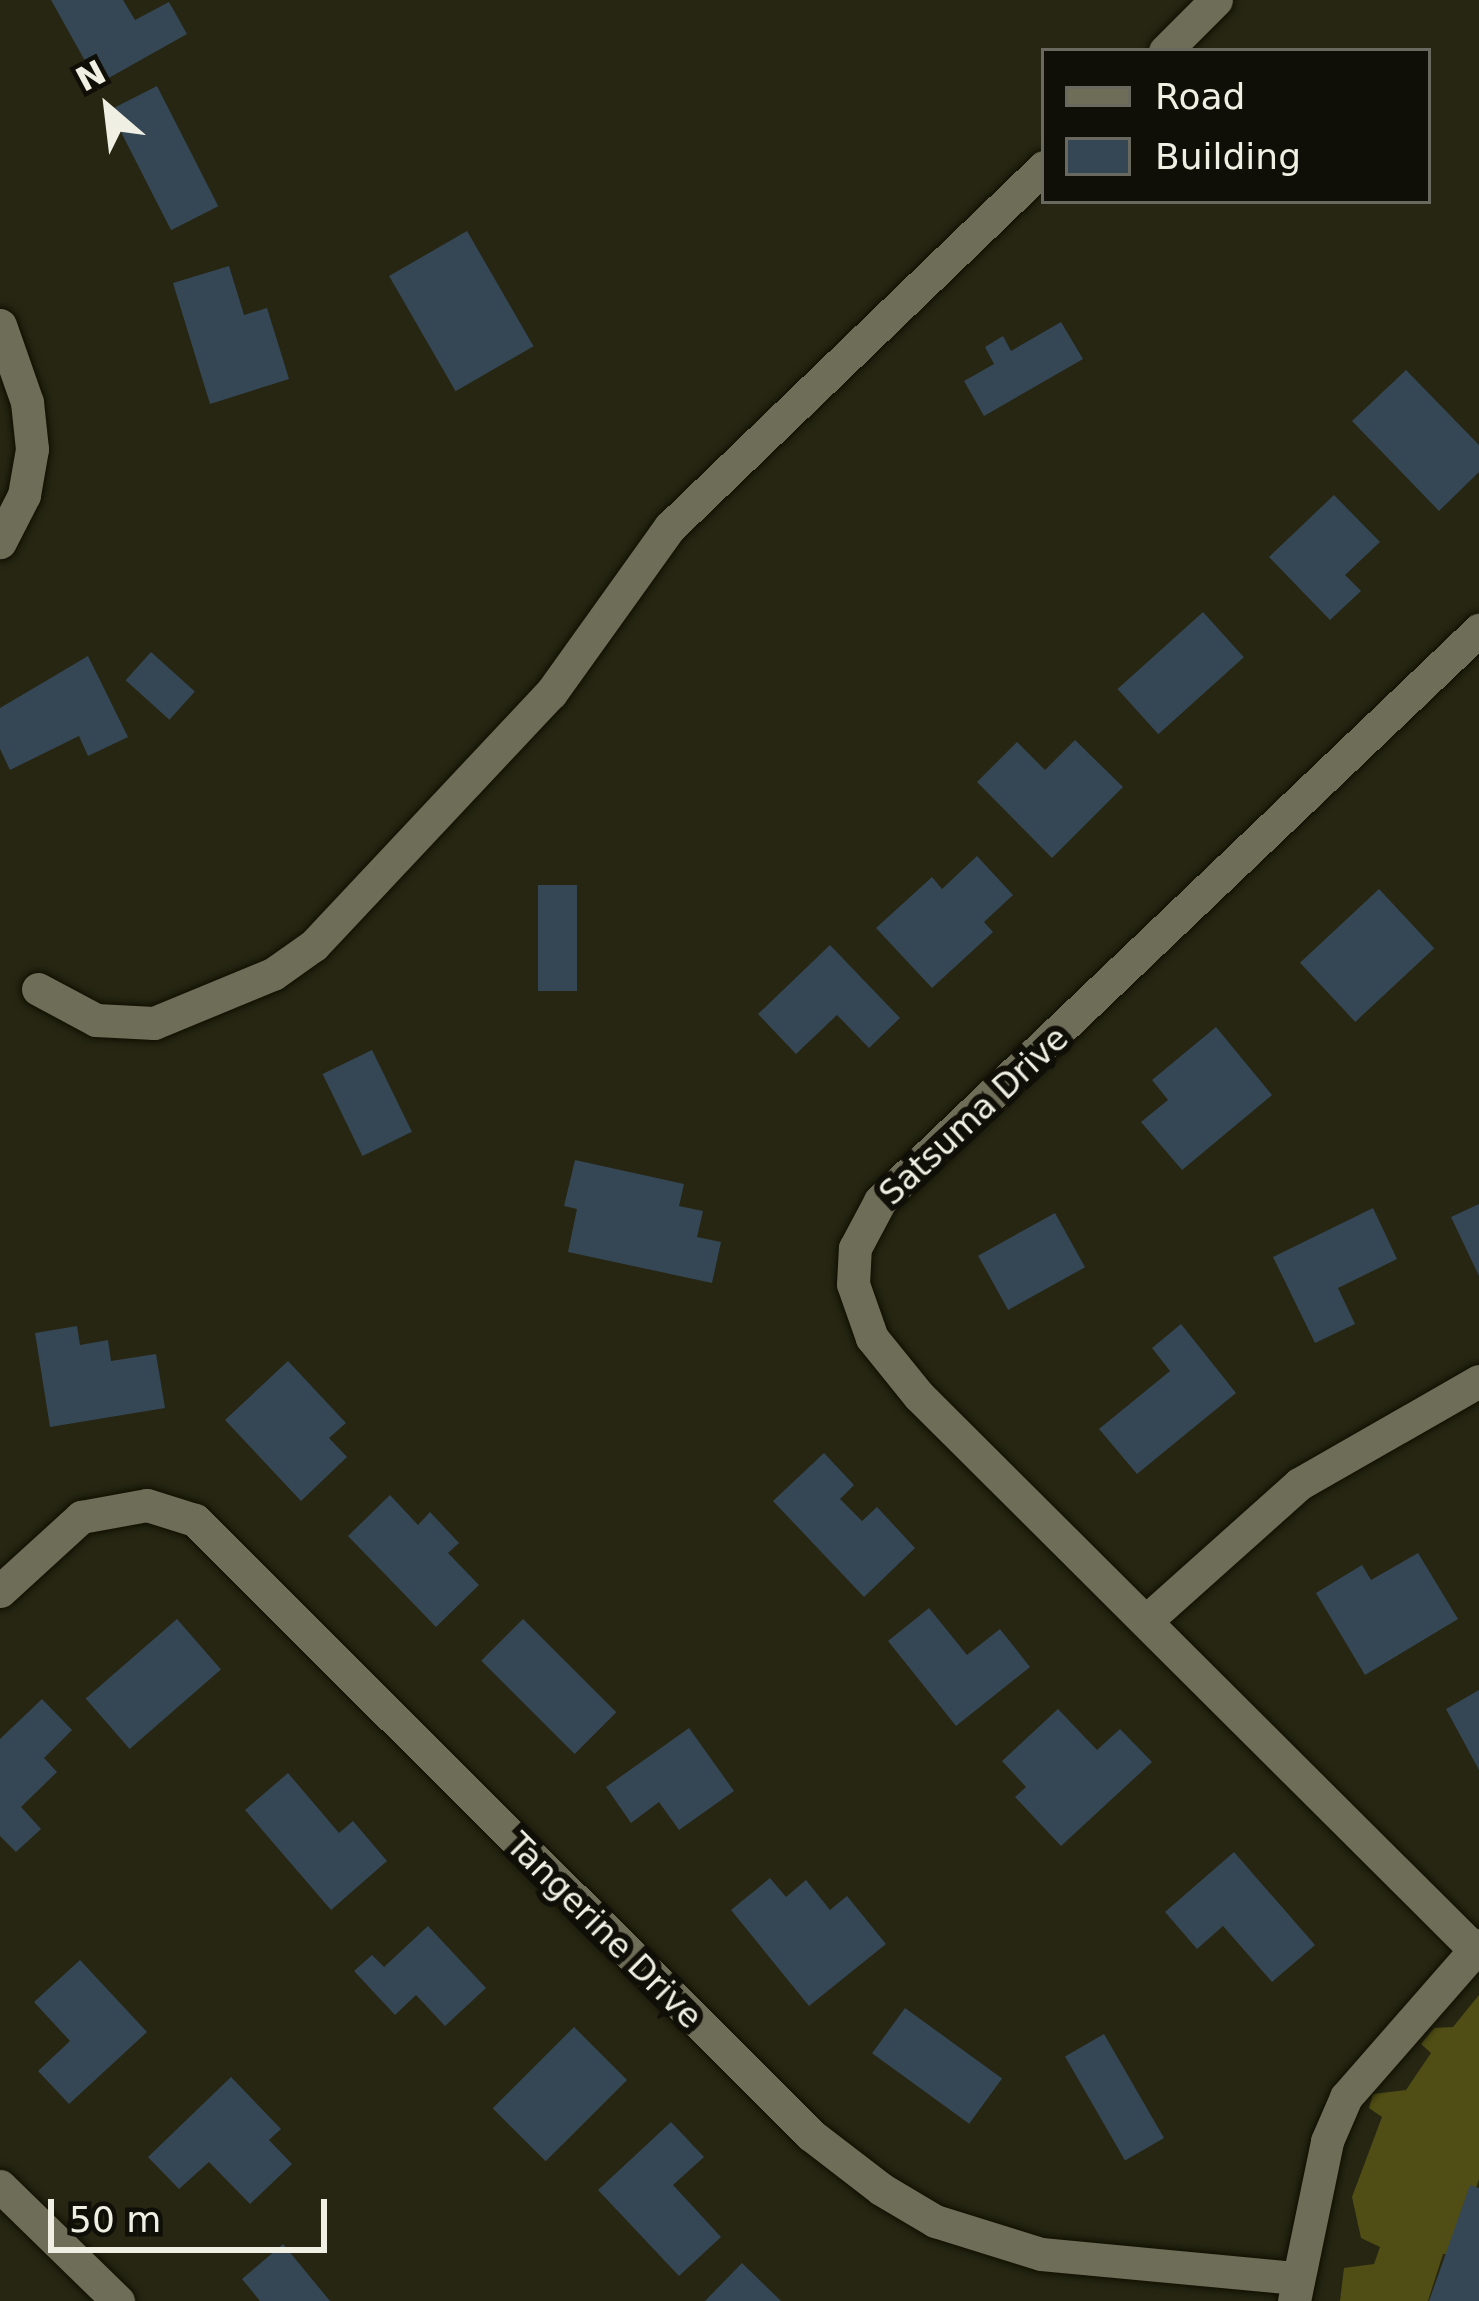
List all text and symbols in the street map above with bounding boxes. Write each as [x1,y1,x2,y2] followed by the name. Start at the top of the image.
[48,48,168,168] north arrow
[1041,48,1431,204] legend
[70,52,112,99] text: N
[1155,76,1245,117] text: Road
[1155,136,1301,177] text: Building
[872,1019,1076,1213] street label: Satsuma Drive
[498,1825,710,2037] street label: Tangerine Drive
[54,2175,333,2249] scale bar
[69,2199,161,2240] text: 50 m

